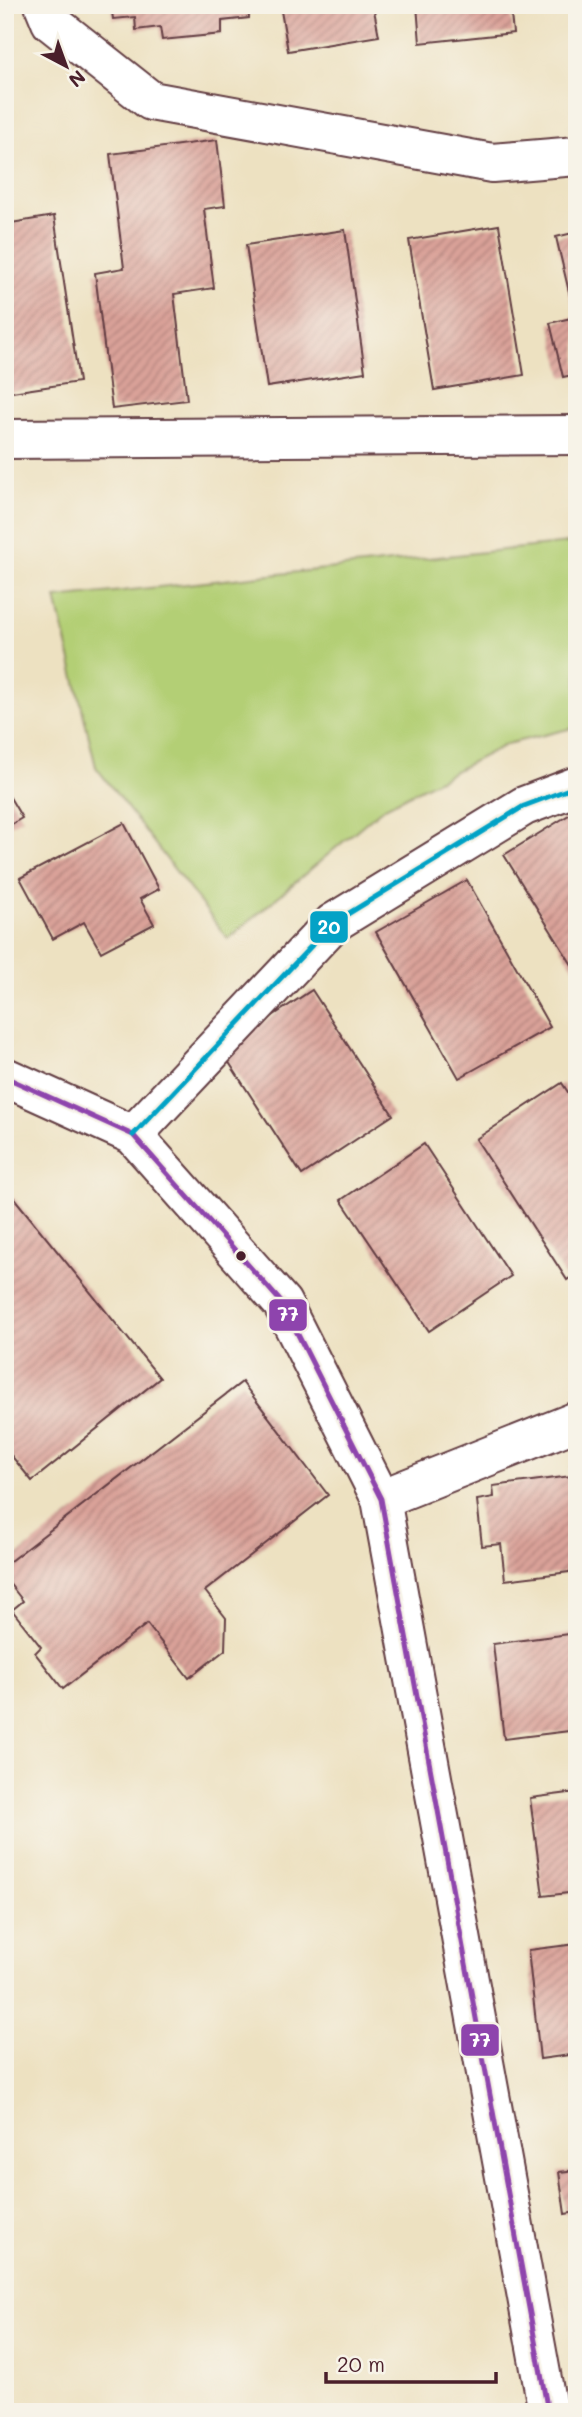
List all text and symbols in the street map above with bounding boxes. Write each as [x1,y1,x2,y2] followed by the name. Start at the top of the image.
[32,32,102,102] north arrow
[64,65,91,93] text: N
[309,910,349,944] line badge: 20
[318,914,340,939] text: 20
[234,1249,248,1263] unlabelled marker
[268,1298,308,1332] line badge: 77
[277,1301,299,1326] text: 77
[460,2023,500,2057] line badge: 77
[469,2027,491,2052] text: 77
[326,2340,496,2384] scale bar
[337,2350,385,2377] text: 20 m

